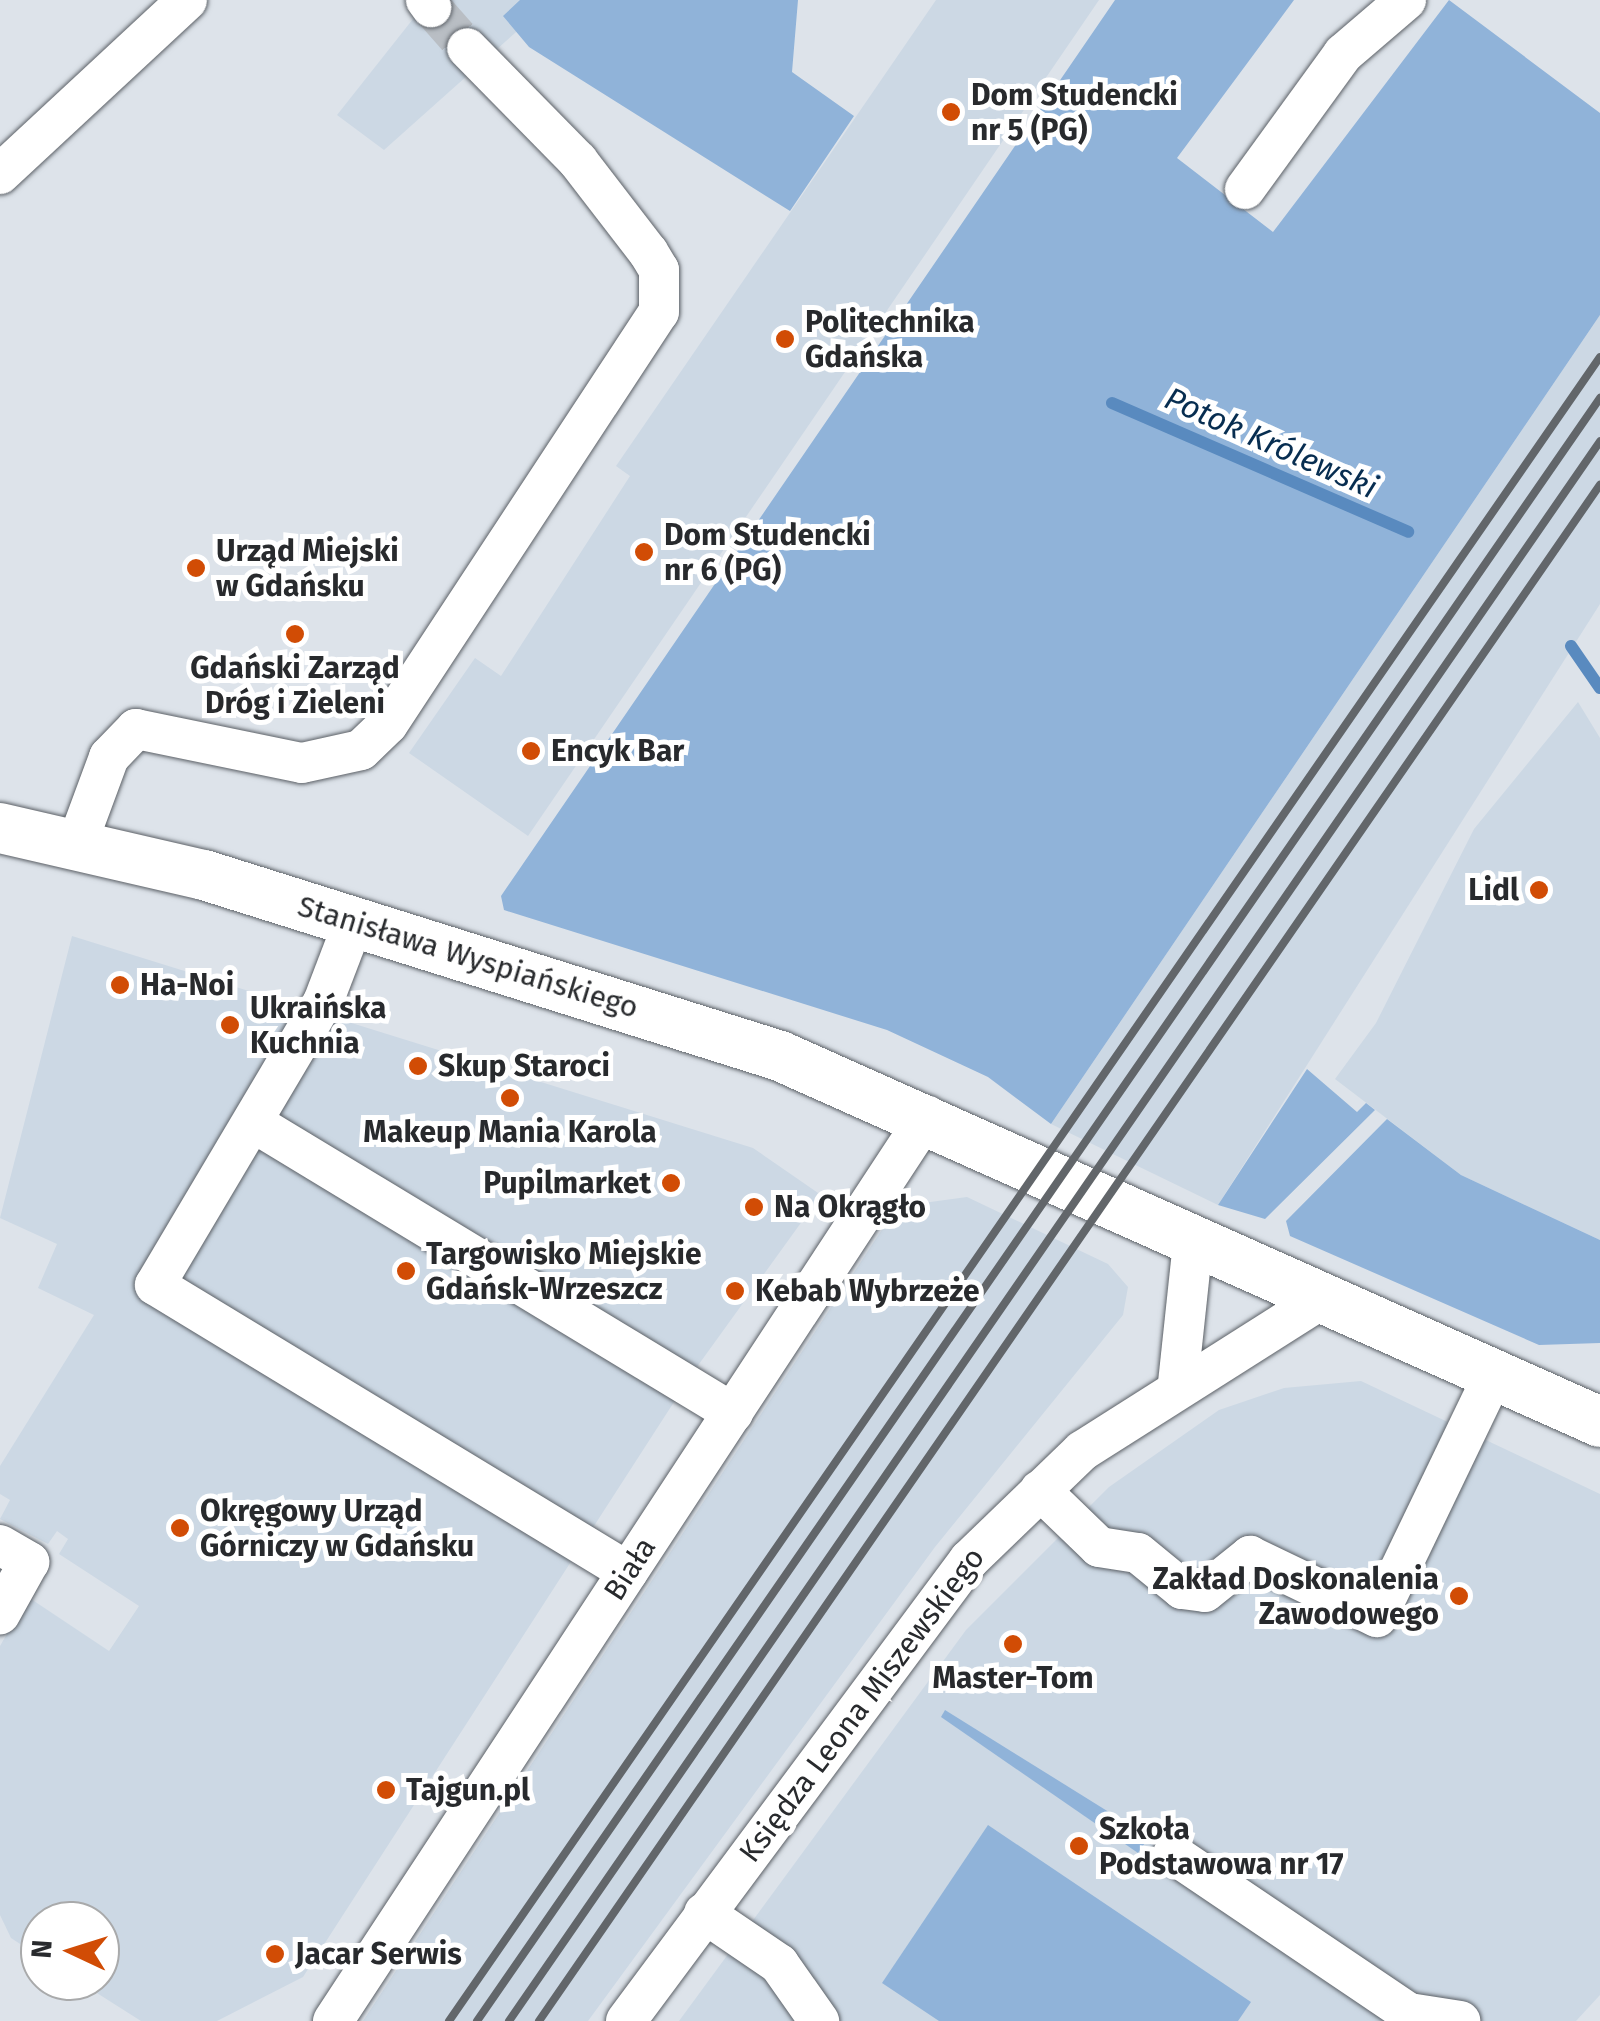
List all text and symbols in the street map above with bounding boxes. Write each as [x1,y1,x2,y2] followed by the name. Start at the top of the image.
[971,77,1178,148] place label: Dom Studencki nr 5 (PG)
[940,101,962,123] marker: Dom Studencki nr 5 (PG)
[805,304,975,374] place label: Politechnika Gdańska
[774,328,796,350] marker: Politechnika Gdańska
[1159,379,1383,507] water label: Potok Królewski
[664,517,871,588] place label: Dom Studencki nr 6 (PG)
[216,533,399,604] place label: Urząd Miejski w Gdańsku
[633,541,655,563] marker: Dom Studencki nr 6 (PG)
[185,557,207,579] marker: Urząd Miejski w Gdańsku
[284,623,306,645] marker: Gdański Zarząd Dróg i Zieleni
[190,650,400,720] place label: Gdański Zarząd Dróg i Zieleni
[551,733,684,769] place label: Encyk Bar
[520,740,542,762] marker: Encyk Bar
[1468,872,1519,908] place label: Lidl
[1528,879,1550,901] marker: Lidl
[293,888,643,1026] street label: Stanisława Wyspiańskiego
[140,967,234,1003] place label: Ha-Noi
[109,974,131,996] marker: Ha-Noi
[250,990,386,1060] place label: Ukraińska Kuchnia
[219,1014,241,1036] marker: Ukraińska Kuchnia
[438,1048,610,1084] place label: Skup Staroci
[407,1055,429,1077] marker: Skup Staroci
[499,1087,521,1109] marker: Makeup Mania Karola
[363,1114,657,1150] place label: Makeup Mania Karola
[483,1165,651,1201] place label: Pupilmarket
[660,1172,682,1194] marker: Pupilmarket
[774,1189,926,1225] place label: Na Okrągło
[743,1196,765,1218] marker: Na Okrągło
[426,1236,702,1306] place label: Targowisko Miejskie Gdańsk-Wrzeszcz
[395,1260,417,1282] marker: Targowisko Miejskie Gdańsk-Wrzeszcz
[755,1273,980,1309] place label: Kebab Wybrzeże
[724,1280,746,1302] marker: Kebab Wybrzeże
[200,1493,474,1564] place label: Okręgowy Urząd Górniczy w Gdańsku
[169,1517,191,1539] marker: Okręgowy Urząd Górniczy w Gdańsku
[596,1531,664,1607] street label: Biała
[732,1541,992,1869] street label: Księdza Leona Miszewskiego
[1153,1561,1439,1632] place label: Zakład Doskonalenia Zawodowego
[1448,1585,1470,1607] marker: Zakład Doskonalenia Zawodowego
[1002,1633,1024,1655] marker: Master-Tom
[932,1660,1094,1696] place label: Master-Tom
[406,1772,530,1808] place label: Tajgun.pl
[375,1779,397,1801] marker: Tajgun.pl
[1099,1811,1344,1882] place label: Szkoła Podstawowa nr 17
[1068,1835,1090,1857] marker: Szkoła Podstawowa nr 17
[20,1901,120,2001] north arrow
[295,1936,462,1972] place label: Jacar Serwis
[24,1939,59,1959] text: N
[264,1943,286,1965] marker: Jacar Serwis

